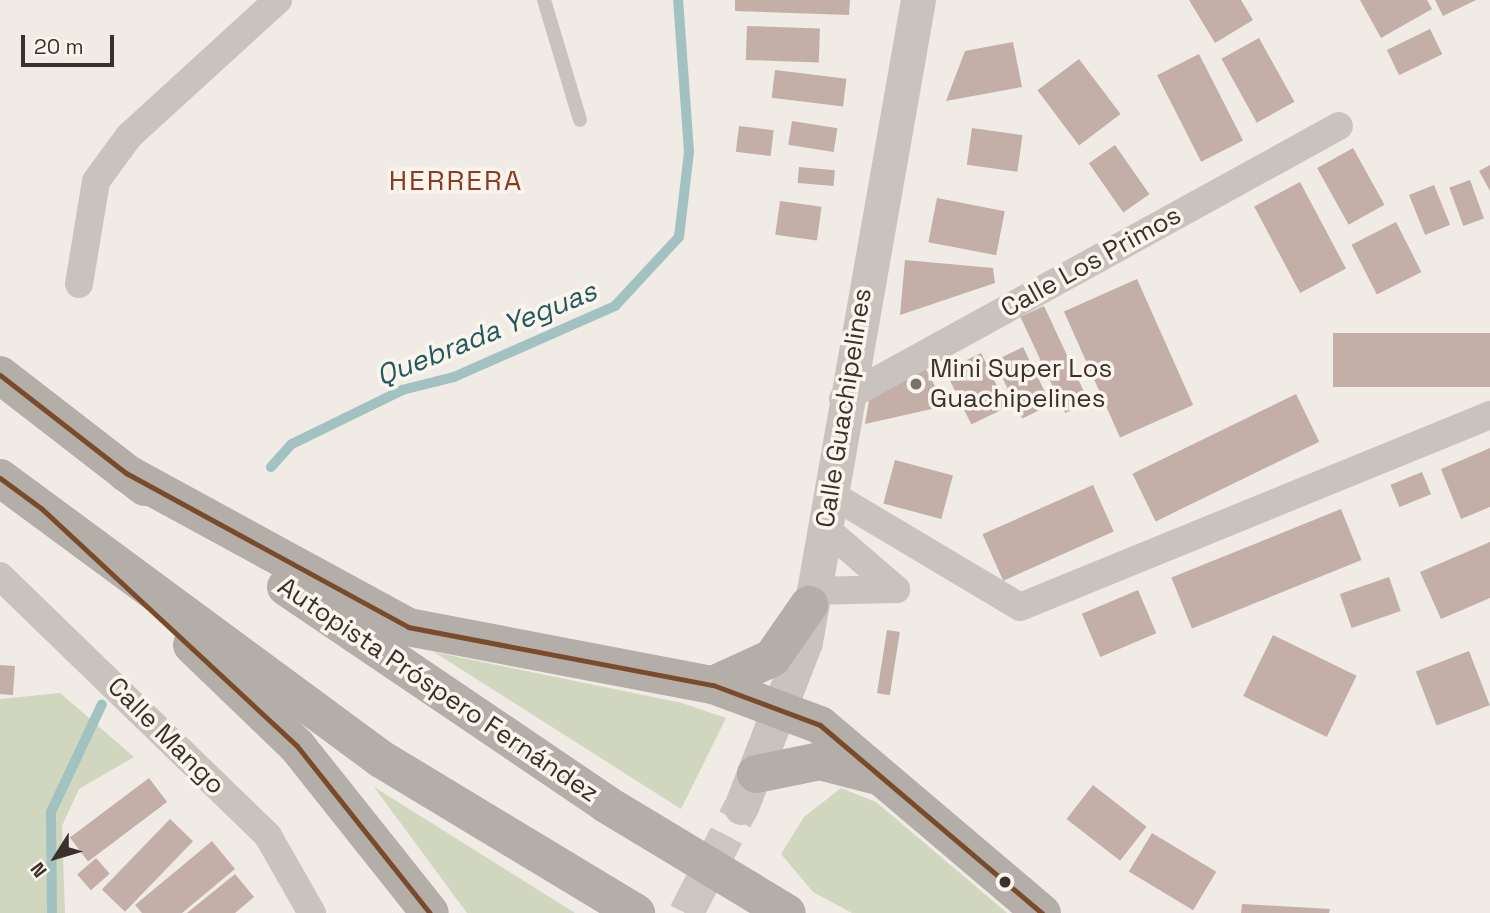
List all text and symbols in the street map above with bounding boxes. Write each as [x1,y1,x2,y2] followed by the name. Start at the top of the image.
[24,21,117,65] scale bar
[34,33,84,60] text: 20 m
[390,163,522,197] district label: HERRERA
[996,200,1186,324] street label: Calle Los Primos
[371,273,601,393] water label: Quebrada Yeguas
[810,286,878,530] street label: Calle Guachipelines
[930,353,1112,414] place label: Mini Super Los Guachipelines
[908,376,924,392] marker: Mini Super Los Guachipelines
[272,571,604,809] street label: Autopista Próspero Fernández
[101,671,231,801] street label: Calle Mango
[21,822,91,892] north arrow
[25,857,53,883] text: N
[998,875,1012,889] unlabelled marker

